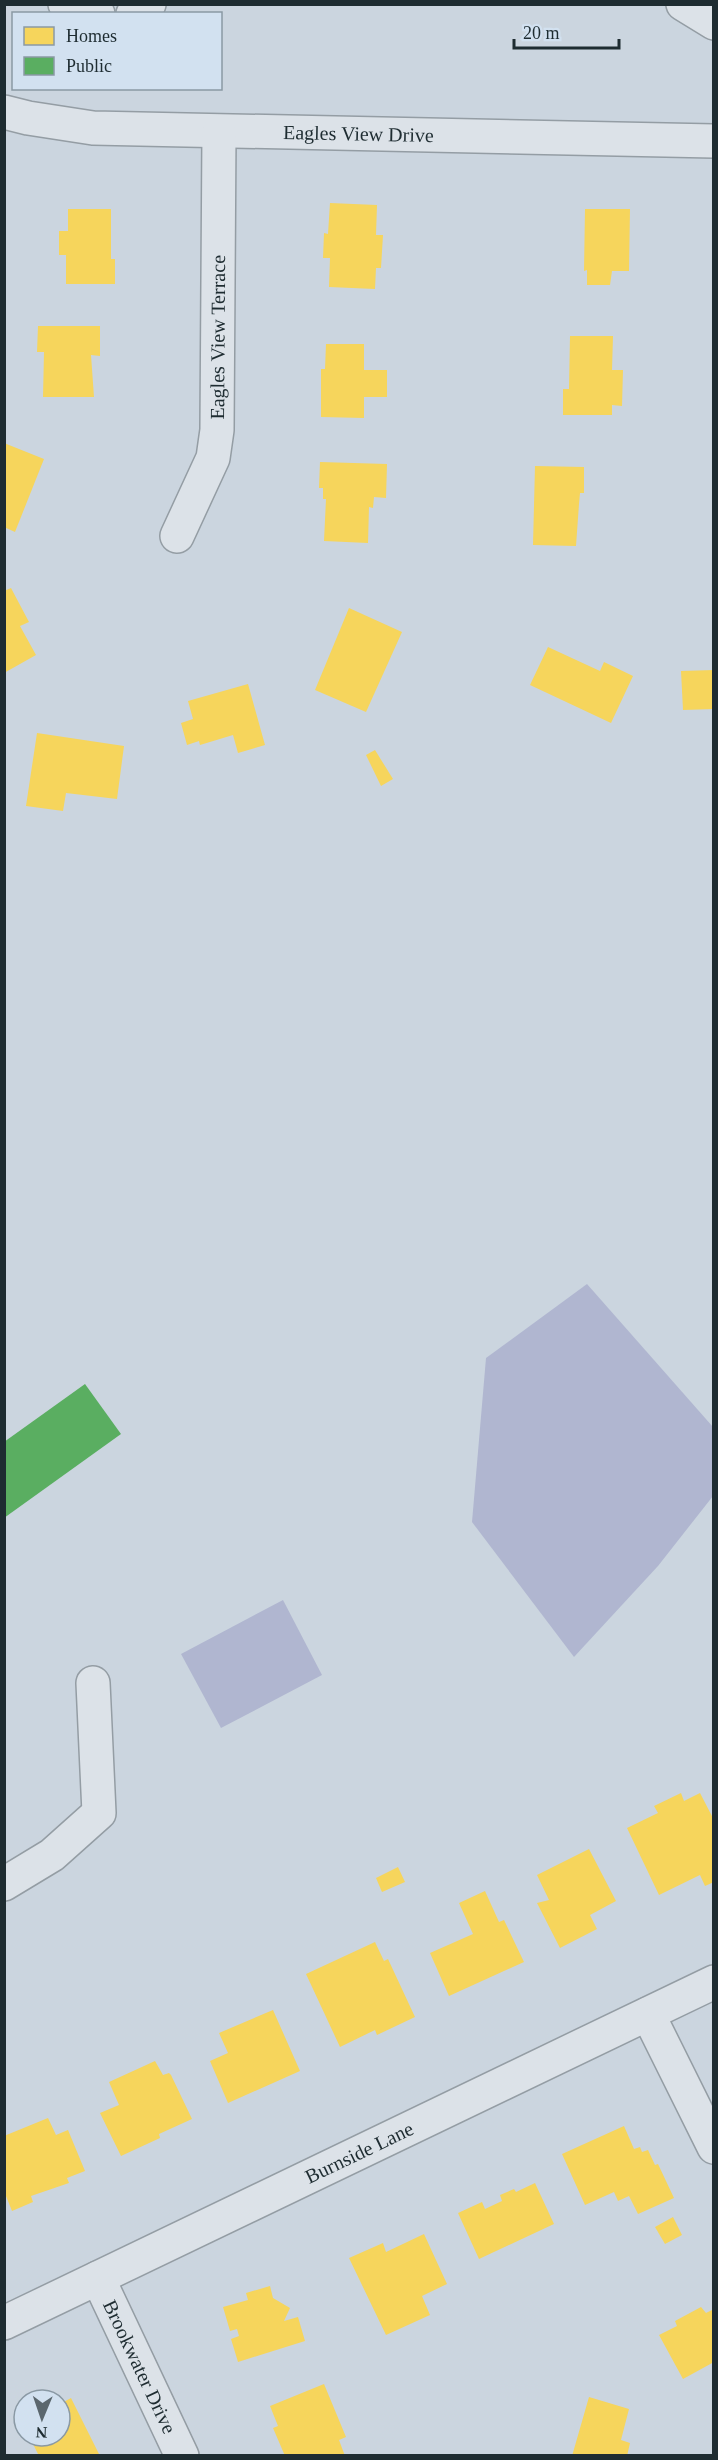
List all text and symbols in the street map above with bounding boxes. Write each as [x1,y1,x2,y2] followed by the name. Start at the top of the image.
[12,12,222,90] legend
[514,12,619,50] scale bar
[523,23,560,43] text: 20 m
[66,26,117,46] text: Homes
[66,56,112,76] text: Public
[283,121,434,146] street label: Eagles View Drive
[206,255,229,420] street label: Eagles View Terrace
[302,2117,417,2188] street label: Burnside Lane
[99,2296,181,2437] street label: Brookwater Drive
[12,2388,72,2448] north arrow
[35,2424,48,2441] text: N

